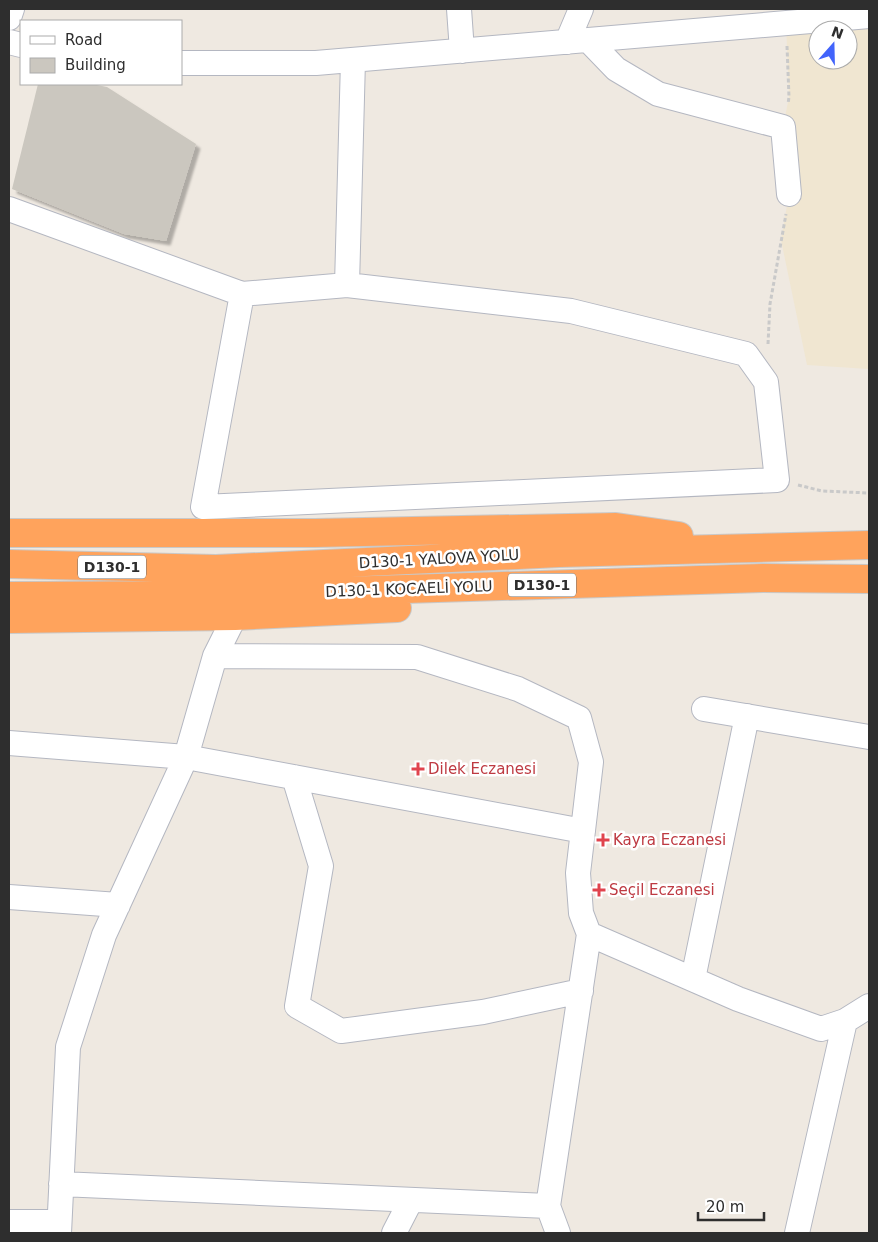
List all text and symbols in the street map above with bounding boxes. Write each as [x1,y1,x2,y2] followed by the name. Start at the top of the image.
[20,20,182,85] legend
[808,20,858,70] north arrow
[829,23,846,42] text: N
[65,31,103,49] text: Road
[65,56,126,74] text: Building
[358,546,520,572] street label: D130-1 YALOVA YOLU
[78,556,146,578] road number: D130-1
[508,574,576,596] road number: D130-1
[325,576,493,601] street label: D130-1 KOCAELİ YOLU
[428,760,536,778] place label: Dilek Eczanesi
[412,763,424,775] marker: Dilek Eczanesi
[613,831,726,849] place label: Kayra Eczanesi
[597,834,609,846] marker: Kayra Eczanesi
[609,881,715,899] place label: Seçil Eczanesi
[593,884,605,896] marker: Seçil Eczanesi
[698,1190,764,1222] scale bar
[706,1198,744,1216] text: 20 m

